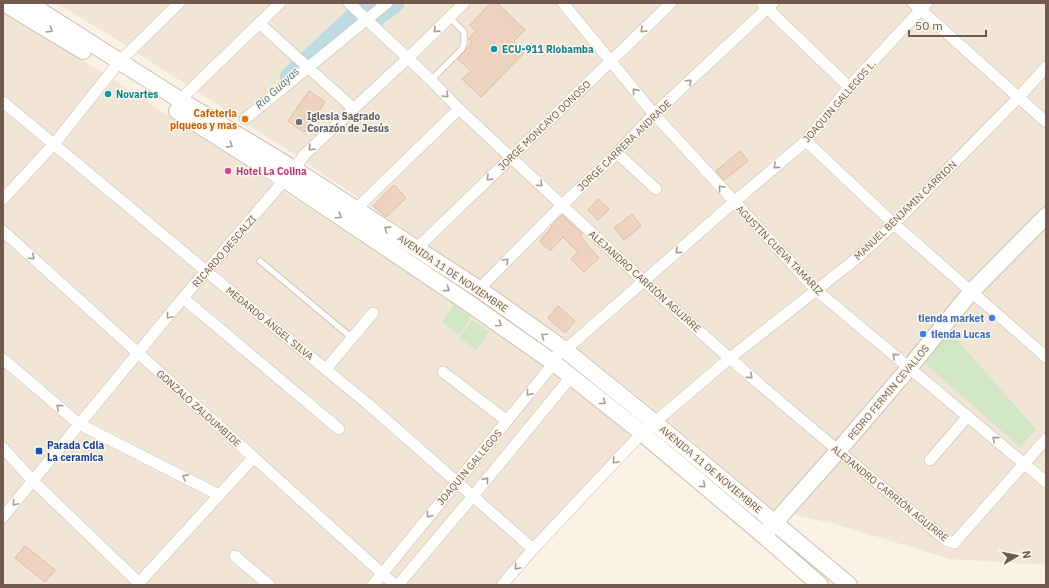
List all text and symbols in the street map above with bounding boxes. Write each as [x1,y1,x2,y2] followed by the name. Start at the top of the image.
[909,12,986,38] scale bar
[915,18,943,33] text: 50 m
[433,25,441,33] one-way arrow
[640,25,648,33] one-way arrow
[46,26,53,33] one-way arrow
[502,43,594,56] place label: ECU-911 Riobamba
[489,44,499,54] marker: ECU-911 Riobamba
[800,57,879,145] street label: JOAQUIN GALLEGOS L.
[252,64,302,112] water label: Rio Guayas
[495,78,593,173] street label: JORGE MONCAYO DONOSO
[684,79,692,87] one-way arrow
[116,88,158,101] place label: Novartes
[632,88,639,95] one-way arrow
[103,89,113,99] marker: Novartes
[441,90,448,98] one-way arrow
[575,97,674,194] street label: JORGE CARRERA ANDRADE
[170,107,237,132] place label: Cafeteria piqueos y mas
[307,110,389,135] place label: Iglesia Sagrado Corazón de Jesús
[240,114,250,124] marker: Cafeteria piqueos y mas
[294,117,304,127] marker: Iglesia Sagrado Corazón de Jesús
[226,140,233,148] one-way arrow
[308,143,316,151] one-way arrow
[851,158,959,263] street label: MANUEL BENJAMIN CARRION
[774,161,781,168] one-way arrow
[236,165,307,178] place label: Hotel La Colina
[223,166,233,176] marker: Hotel La Colina
[486,173,494,181] one-way arrow
[535,180,543,187] one-way arrow
[718,185,726,193] one-way arrow
[733,203,826,298] street label: AGUSTIN CUEVA TAMARIZ
[335,211,342,219] one-way arrow
[190,213,259,290] street label: RICARDO DESCALZI
[384,226,391,234] one-way arrow
[586,227,704,335] street label: ALEJANDRO CARRIÓN AGUIRRE
[395,232,511,315] street label: AVENIDA 11 DE NOVIEMBRE
[675,246,683,253] one-way arrow
[27,252,35,259] one-way arrow
[501,258,509,266] one-way arrow
[223,284,317,363] street label: MEDARDO ÁNGEL SILVA
[443,284,450,292] one-way arrow
[166,311,173,319] one-way arrow
[918,312,984,325] place label: tienda market
[987,313,997,323] marker: tienda market
[494,319,501,326] one-way arrow
[931,328,991,341] place label: tienda Lucas
[918,329,928,339] marker: tienda Lucas
[542,334,549,341] one-way arrow
[845,342,932,443] street label: PEDRO FERMIN CEVALLOS
[892,353,899,360] one-way arrow
[154,367,244,450] street label: GONZALO ZALDUMBIDE
[745,371,753,378] one-way arrow
[527,389,534,396] one-way arrow
[598,397,605,404] one-way arrow
[57,405,64,412] one-way arrow
[657,422,765,516] street label: AVENIDA 11 DE NOVIEMBRE
[434,427,505,508] street label: JOAQUIN GALLEGOS
[992,436,999,443] one-way arrow
[47,439,104,464] place label: Parada Cdla La ceramica
[829,442,951,545] street label: ALEJANDRO CARRIÓN AGUIRRE
[34,446,44,456] marker: Parada Cdla La ceramica
[612,456,620,464] one-way arrow
[181,474,189,482] one-way arrow
[482,478,489,485] one-way arrow
[699,480,706,487] one-way arrow
[12,498,19,505] one-way arrow
[426,511,433,518] one-way arrow
[997,536,1037,576] north arrow
[1019,549,1034,559] text: N
[515,562,522,570] one-way arrow

